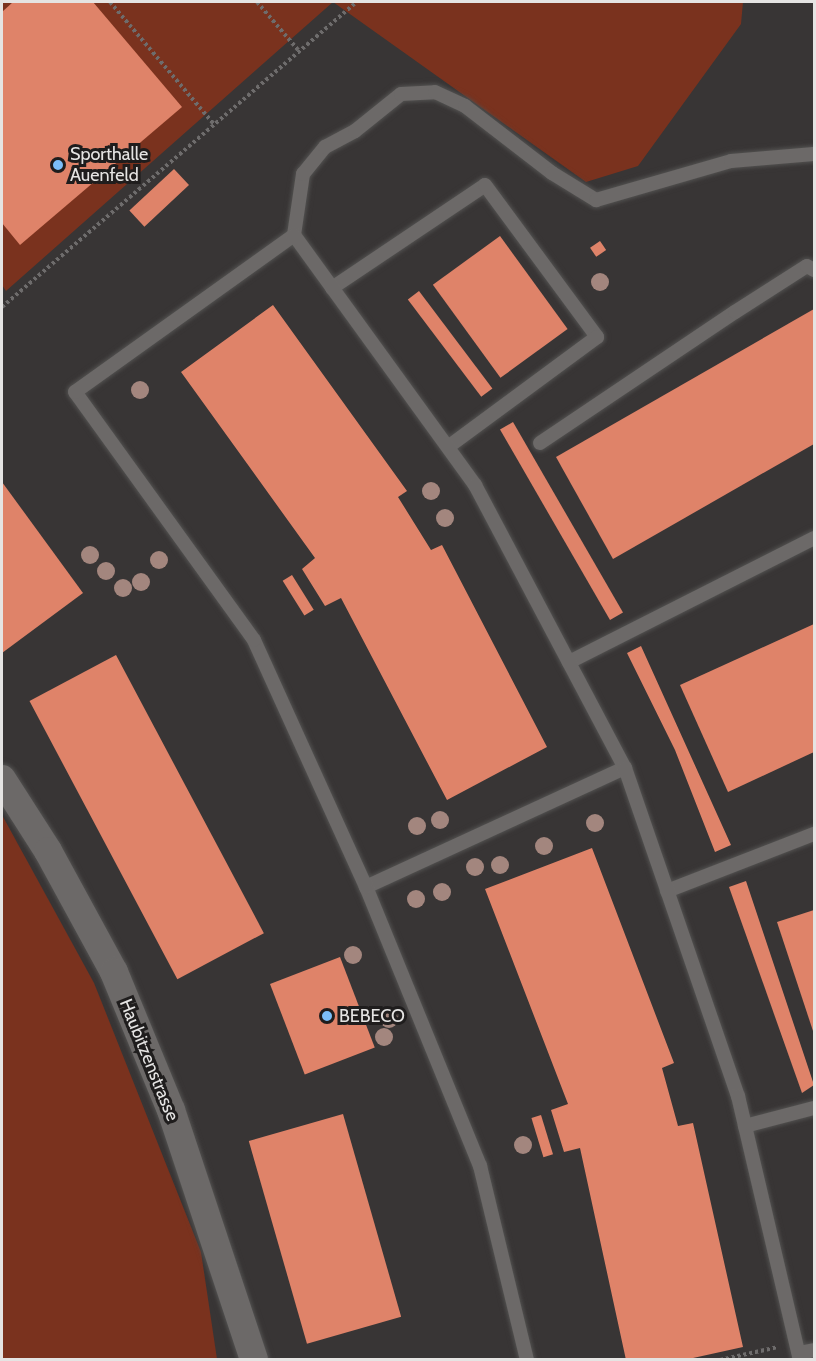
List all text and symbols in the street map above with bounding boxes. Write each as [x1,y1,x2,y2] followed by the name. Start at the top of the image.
[70,144,148,186] place label: Sporthalle Auenfeld
[51,158,65,172] marker: Sporthalle Auenfeld
[115,996,183,1124] street label: Haubitzenstrasse
[339,1005,405,1027] place label: BEBECO
[320,1009,334,1023] marker: BEBECO

